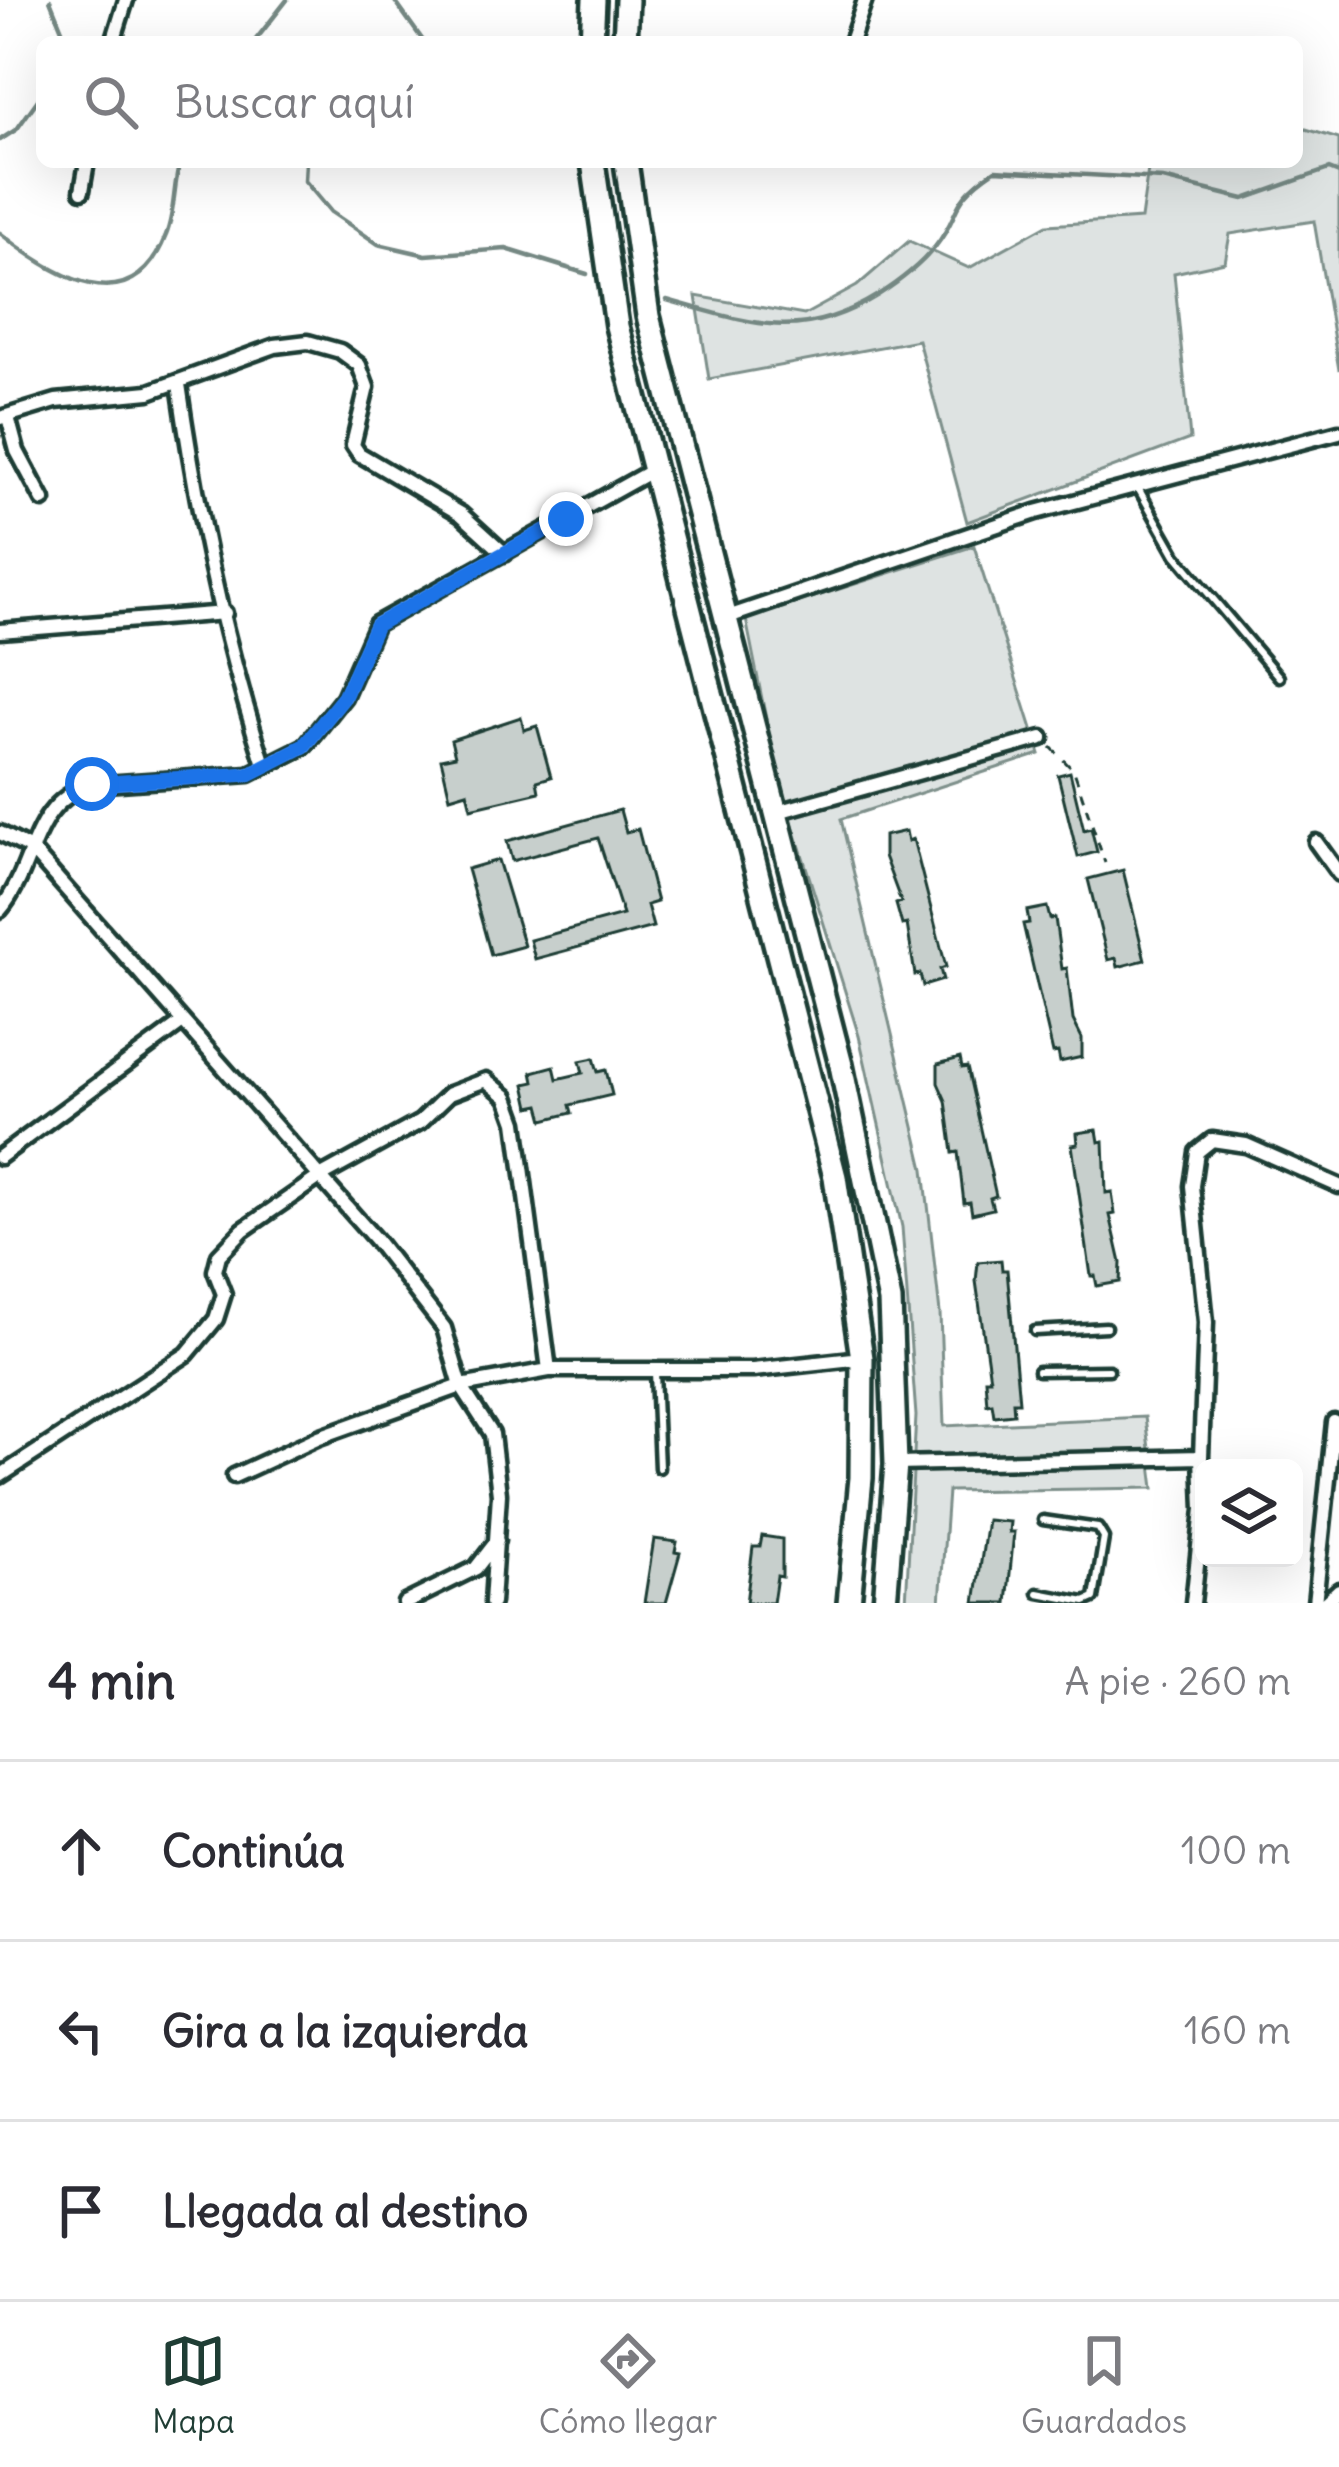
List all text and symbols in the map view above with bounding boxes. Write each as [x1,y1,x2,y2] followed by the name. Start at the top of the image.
[36,36,1303,168] search box
[78,69,144,135] icon: search
[174,74,414,130] text: Buscar aquí
[539,492,593,546] route end
[65,757,119,811] route start
[1195,1459,1303,1567] map controls
[1195,1459,1303,1567] button: layers
[48,1649,175,1713] text: 4 min
[1064,1657,1291,1706] text: A pie · 260 m
[48,1818,114,1884] icon: ahead
[162,1823,345,1879] text: Continúa
[1181,1826,1291,1875] text: 100 m
[48,1998,114,2064] icon: left
[162,2003,529,2059] text: Gira a la izquierda
[1184,2006,1291,2055] text: 160 m
[48,2178,114,2244] icon: arrive
[162,2183,528,2239] text: Llegada al destino
[152,2328,235,2442] tab: Mapa
[539,2328,717,2442] tab: Cómo llegar
[1021,2328,1187,2442] tab: Guardados

